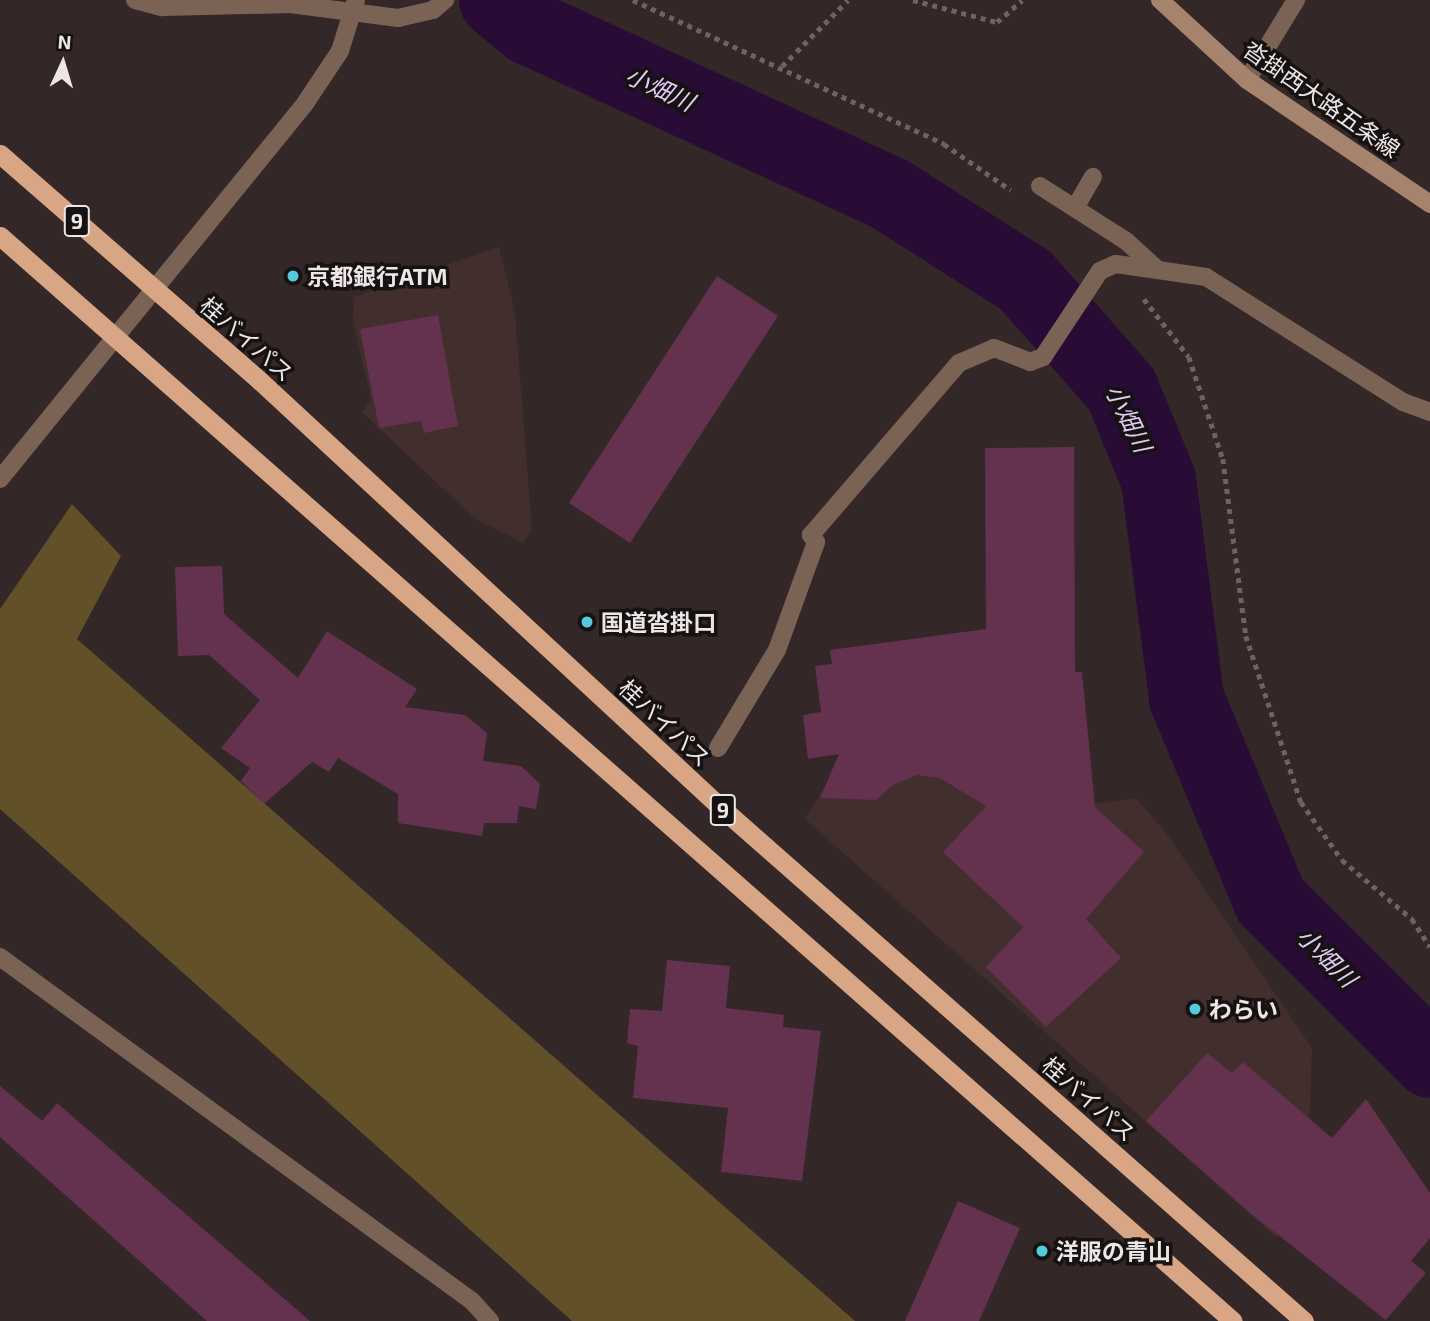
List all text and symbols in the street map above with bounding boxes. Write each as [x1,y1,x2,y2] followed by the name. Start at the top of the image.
[28,28,98,98] north arrow
[57,30,72,54] text: N
[1239,35,1405,163] street label: 沓掛西大路五条線
[621,60,699,116] water label: 小畑川
[63,204,91,238] road number: 9
[307,262,448,290] place label: 京都銀行ATM
[285,268,301,284] marker: 京都銀行ATM
[195,291,299,387] street label: 桂バイパス
[1100,379,1158,457] water label: 小畑川
[601,608,716,636] place label: 国道沓掛口
[579,614,595,630] marker: 国道沓掛口
[614,674,716,772] street label: 桂バイパス
[709,792,737,828] road number: 9
[1291,921,1363,993] water label: 小畑川
[1209,995,1278,1023] place label: わらい
[1187,1001,1203,1017] marker: わらい
[1037,1051,1141,1147] street label: 桂バイパス
[1056,1237,1171,1265] place label: 洋服の青山
[1034,1243,1050,1259] marker: 洋服の青山

